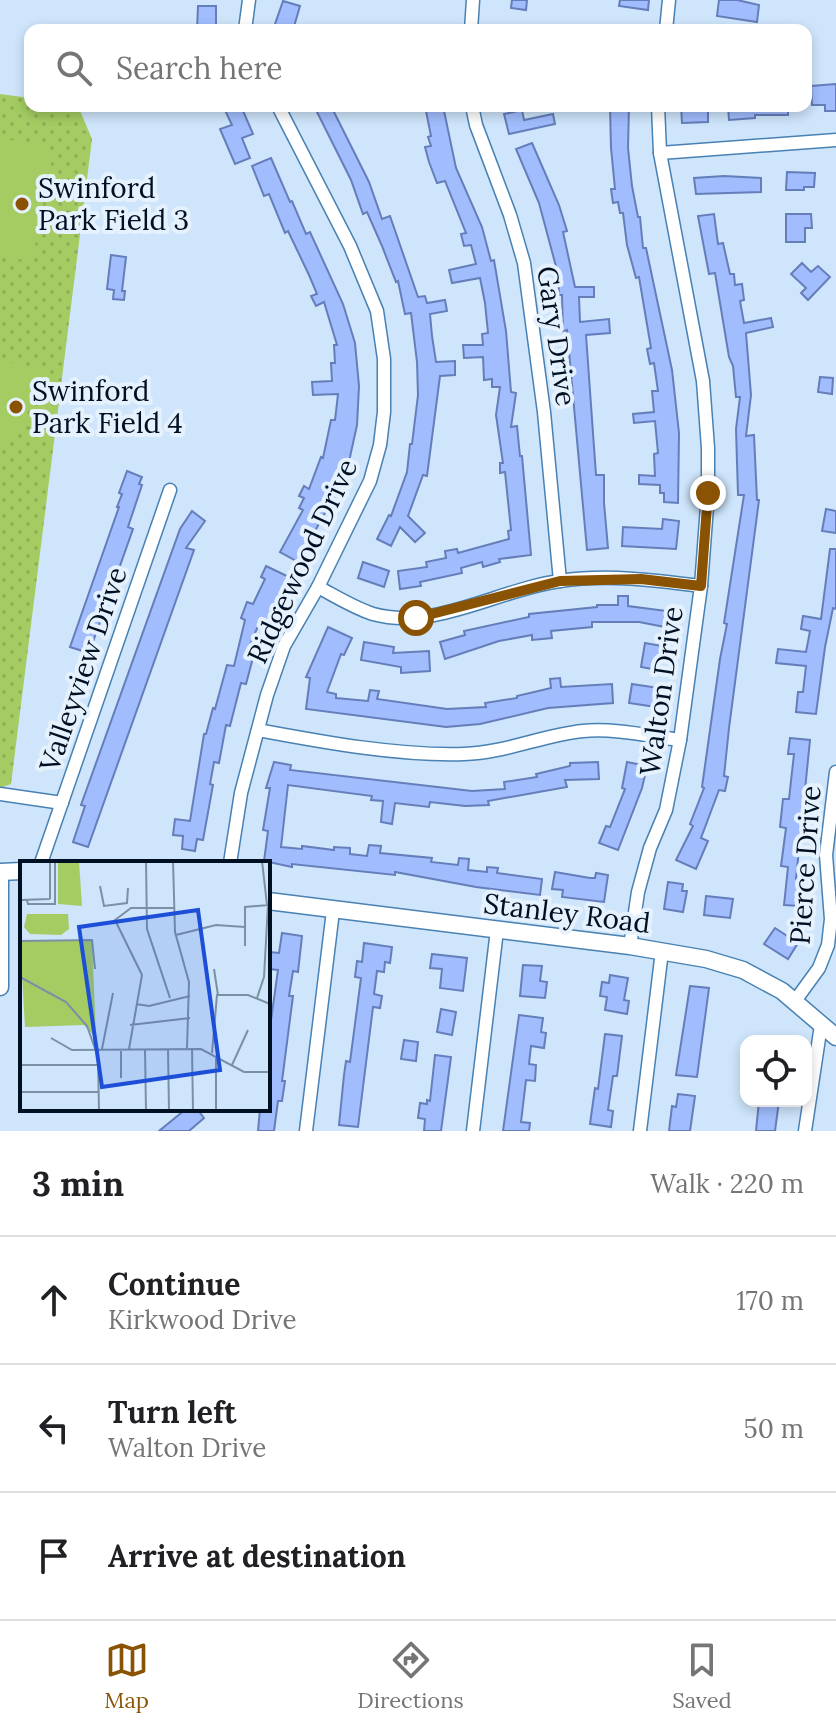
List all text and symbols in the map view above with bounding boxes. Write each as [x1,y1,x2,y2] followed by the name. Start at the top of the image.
[24,24,812,112] search box
[52,46,96,90] icon: search
[116,49,283,87] text: Search here
[38,170,189,238] place label: Swinford Park Field 3
[13,195,31,213] marker: Swinford Park Field 3
[529,264,585,408] street label: Gary Drive
[32,373,183,441] place label: Swinford Park Field 4
[7,398,25,416] marker: Swinford Park Field 4
[239,453,365,669] street label: Ridgewood Drive
[690,475,726,511] route end
[31,562,135,777] street label: Valleyview Drive
[398,600,434,636] route start
[631,604,691,778] street label: Walton Drive
[781,784,829,946] street label: Pierce Drive
[20,861,270,1111] inset map
[482,885,652,941] street label: Stanley Road
[740,1035,812,1107] map controls
[740,1035,812,1107] button: locate
[32,1162,124,1205] text: 3 min
[650,1167,804,1200] text: Walk · 220 m
[108,1265,240,1303] text: Continue
[32,1278,76,1322] icon: ahead
[736,1284,804,1317] text: 170 m
[108,1303,297,1336] text: Kirkwood Drive
[108,1393,236,1431] text: Turn left
[32,1406,76,1450] icon: left
[744,1412,804,1445] text: 50 m
[108,1431,266,1464] text: Walton Drive
[32,1534,76,1578] icon: arrive
[108,1537,406,1575] text: Arrive at destination
[104,1638,149,1714] tab: Map
[357,1638,464,1714] tab: Directions
[672,1638,732,1714] tab: Saved

